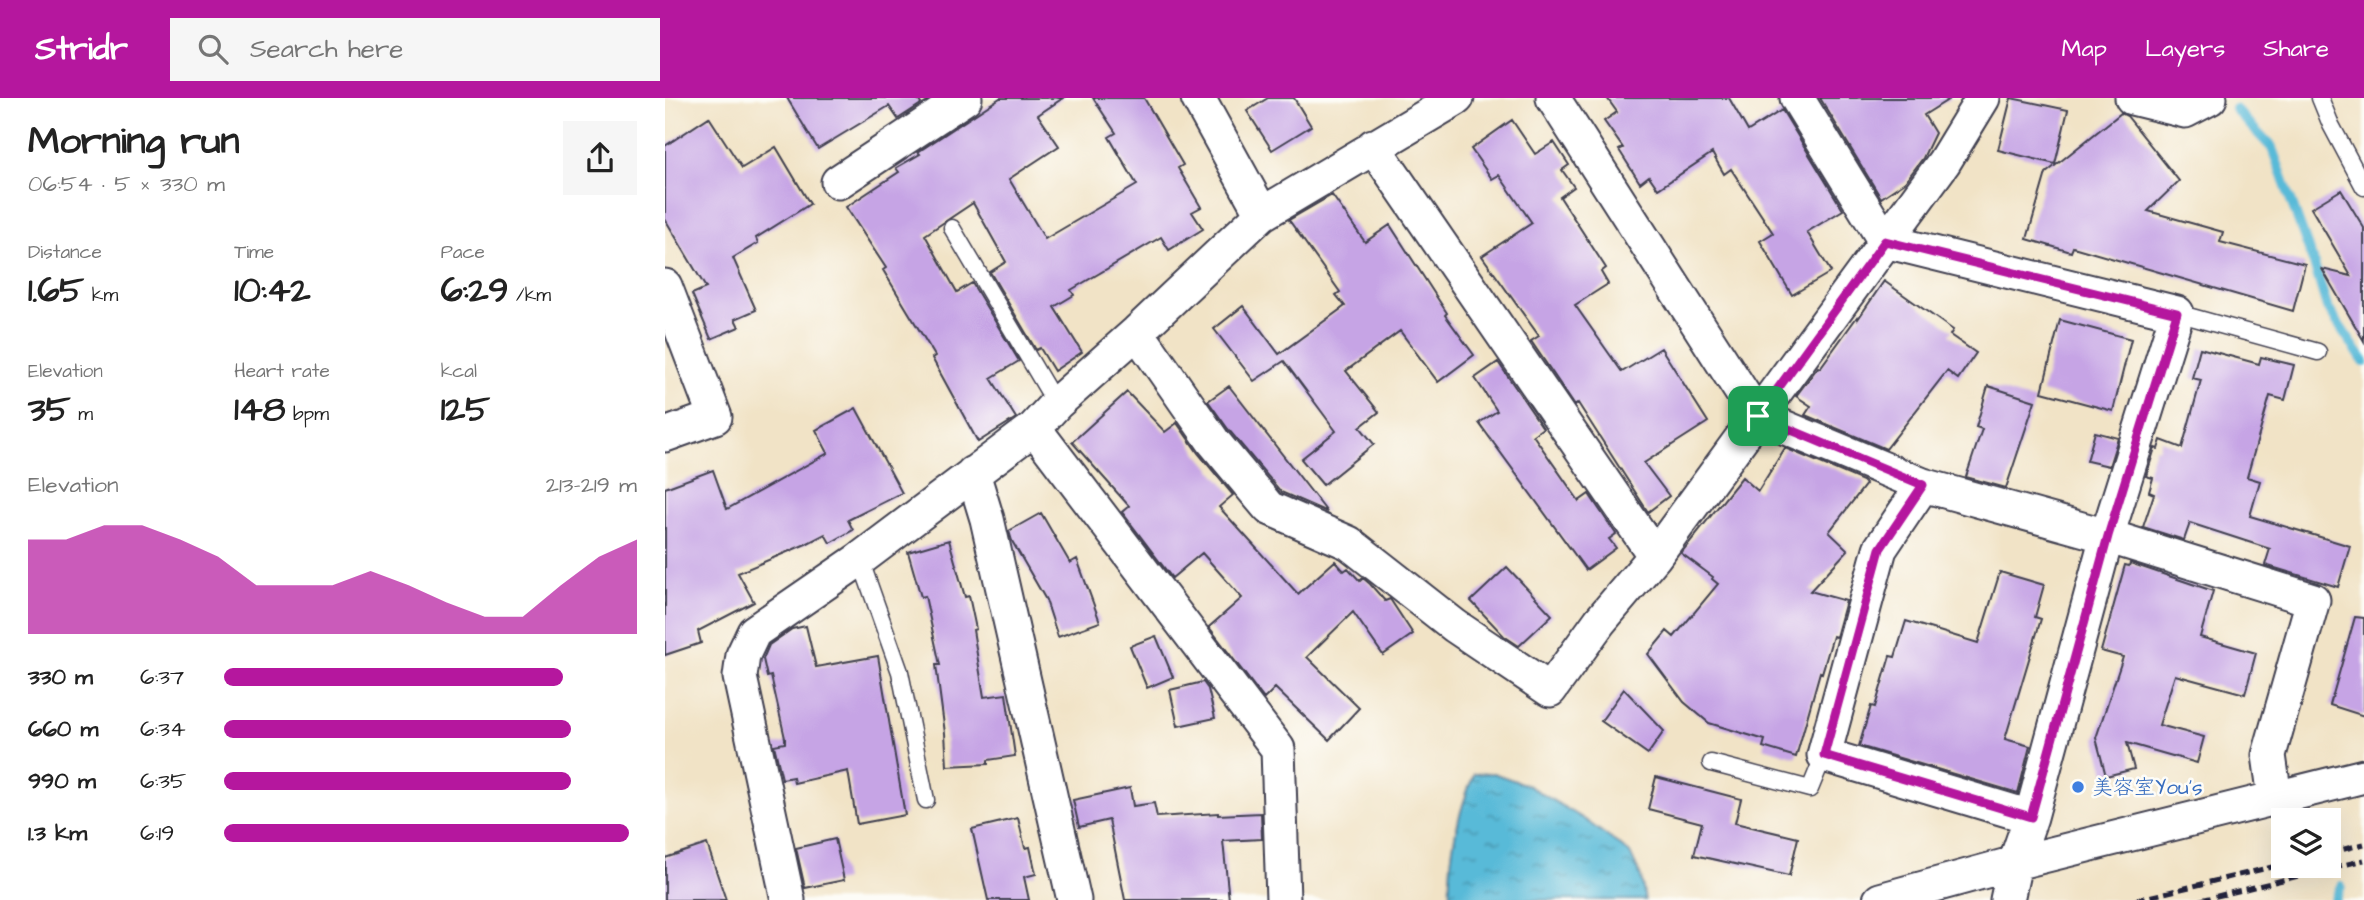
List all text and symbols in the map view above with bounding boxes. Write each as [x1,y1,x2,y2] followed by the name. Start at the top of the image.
[170,18,660,81] search box
[35,26,128,72] text: Stridr
[194,30,232,68] icon: search
[250,31,403,67] text: Search here
[2062,32,2107,66] text: Map
[2145,32,2225,66] text: Layers
[2263,32,2329,66] text: Share
[28,116,240,168] text: Morning run
[563,121,637,195] button: share
[28,168,225,200] text: 06:54 · 5 × 330 m
[28,239,102,266] text: Distance
[234,239,274,266] text: Time
[441,239,485,266] text: Pace
[28,266,84,315] text: 1.65
[234,266,311,315] text: 10:42
[441,266,508,315] text: 6:29
[84,282,118,309] text: km
[508,282,551,309] text: /km
[28,358,103,385] text: Elevation
[234,358,330,385] text: Heart rate
[441,358,477,385] text: kcal
[28,385,71,434] text: 35
[234,385,285,434] text: 148
[441,385,490,434] text: 125
[1728,386,1788,446] pin
[1739,397,1777,435] icon: arrive
[71,401,93,428] text: m
[285,401,329,428] text: bpm
[28,469,119,501] text: Elevation
[546,469,637,501] text: 213–219 m
[28,661,93,693] text: 330 m
[140,661,184,693] text: 6:37
[28,713,98,745] text: 660 m
[140,713,186,745] text: 6:34
[28,765,96,797] text: 990 m
[140,765,186,797] text: 6:35
[2092,773,2203,802] place label: 美容室You's
[2070,779,2086,795] marker: 美容室You's
[2271,808,2341,878] map controls
[2271,808,2341,878] button: layers
[28,817,87,849] text: 1.3 km
[140,817,174,849] text: 6:19

